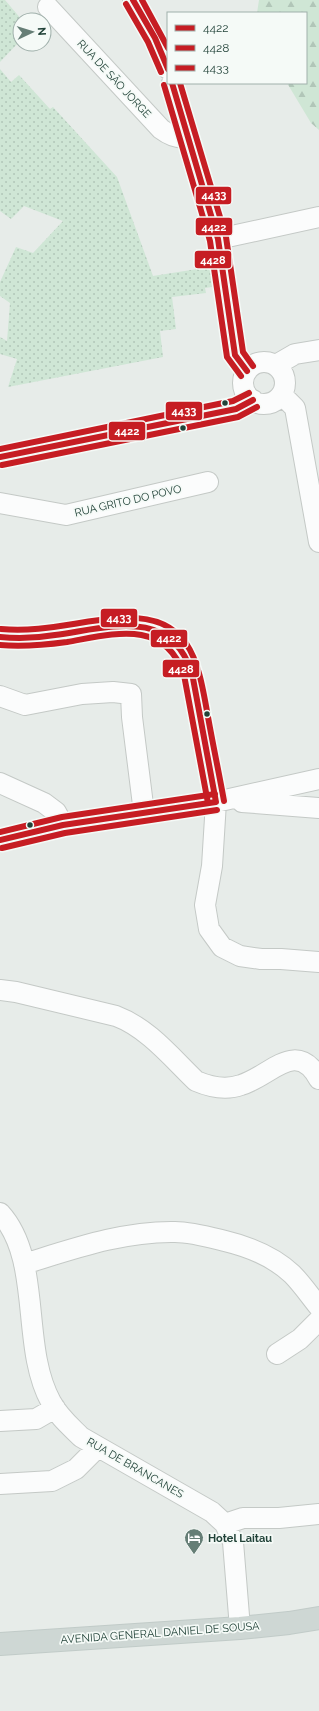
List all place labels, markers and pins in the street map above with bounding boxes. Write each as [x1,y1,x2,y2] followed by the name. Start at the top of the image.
[220,398,230,408] unlabelled marker
[178,423,188,433] unlabelled marker
[202,709,212,719] unlabelled marker
[25,820,35,830] unlabelled marker
[183,1527,205,1555] hotel icon: Hotel Laitau
[208,1532,272,1545] place label: Hotel Laitau

